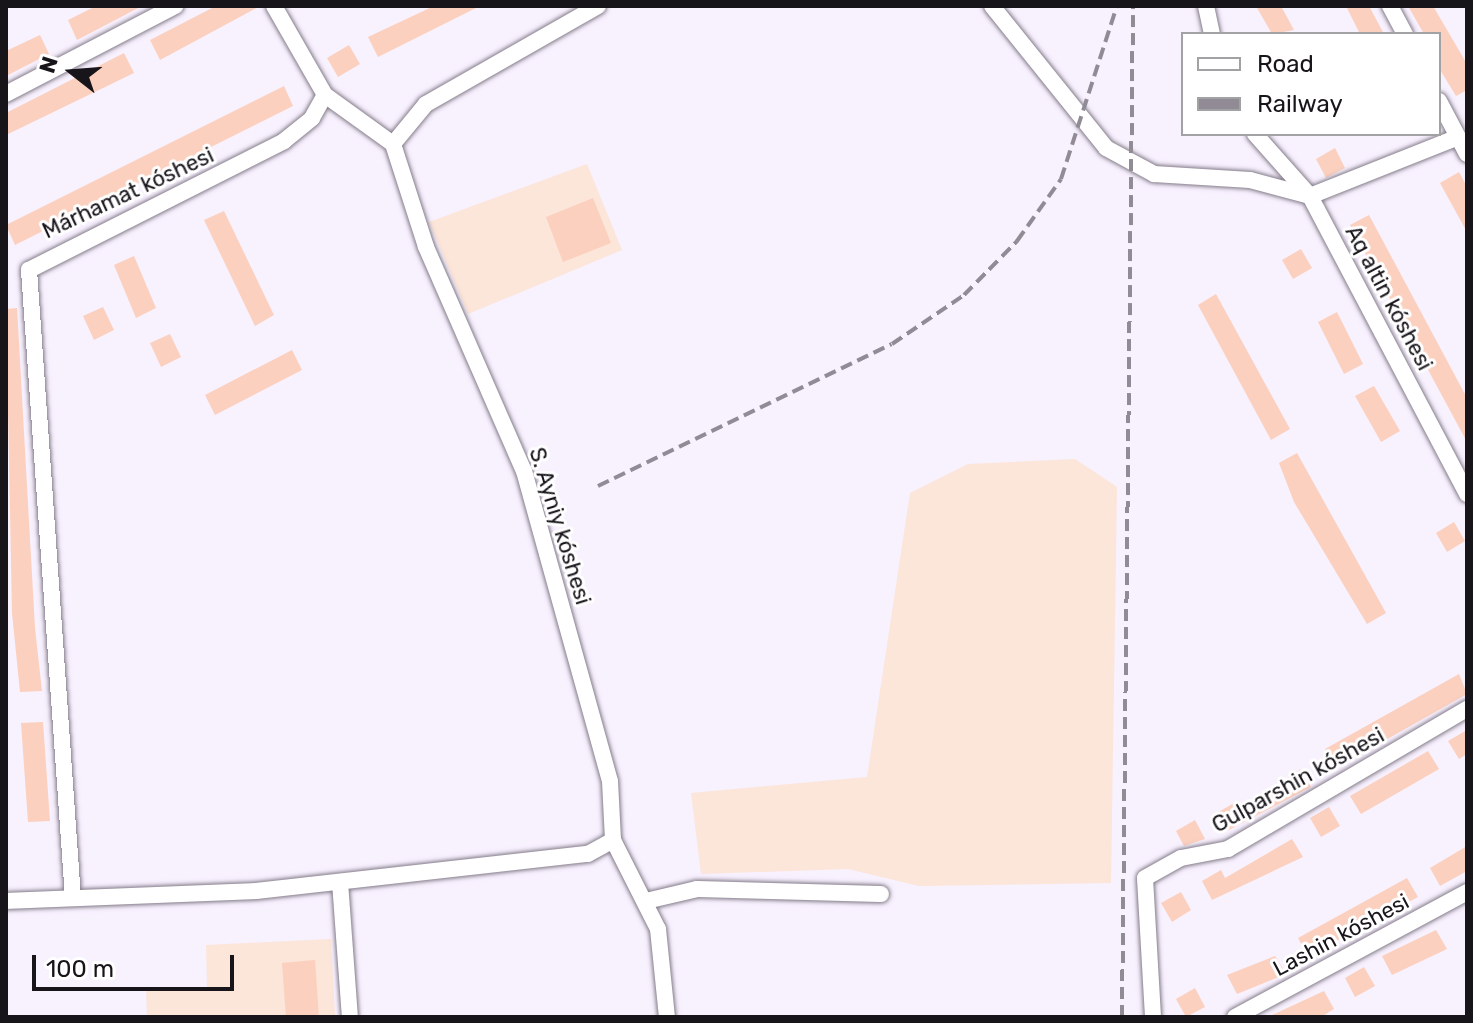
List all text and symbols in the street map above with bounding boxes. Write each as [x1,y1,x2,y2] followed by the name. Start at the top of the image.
[32,32,112,112] north arrow
[1181,32,1441,136] legend
[1257,50,1314,78] text: Road
[33,53,64,76] text: N
[1257,90,1343,118] text: Railway
[38,142,218,244] street label: Márhamat kóshesi
[1340,221,1438,375] street label: Aq altin kóshesi
[523,444,597,608] street label: S. Ayniy kóshesi
[1207,722,1389,838] street label: Gulparshin kóshesi
[1269,888,1413,982] street label: Lashin kóshesi
[36,939,238,989] scale bar
[46,955,114,983] text: 100 m

